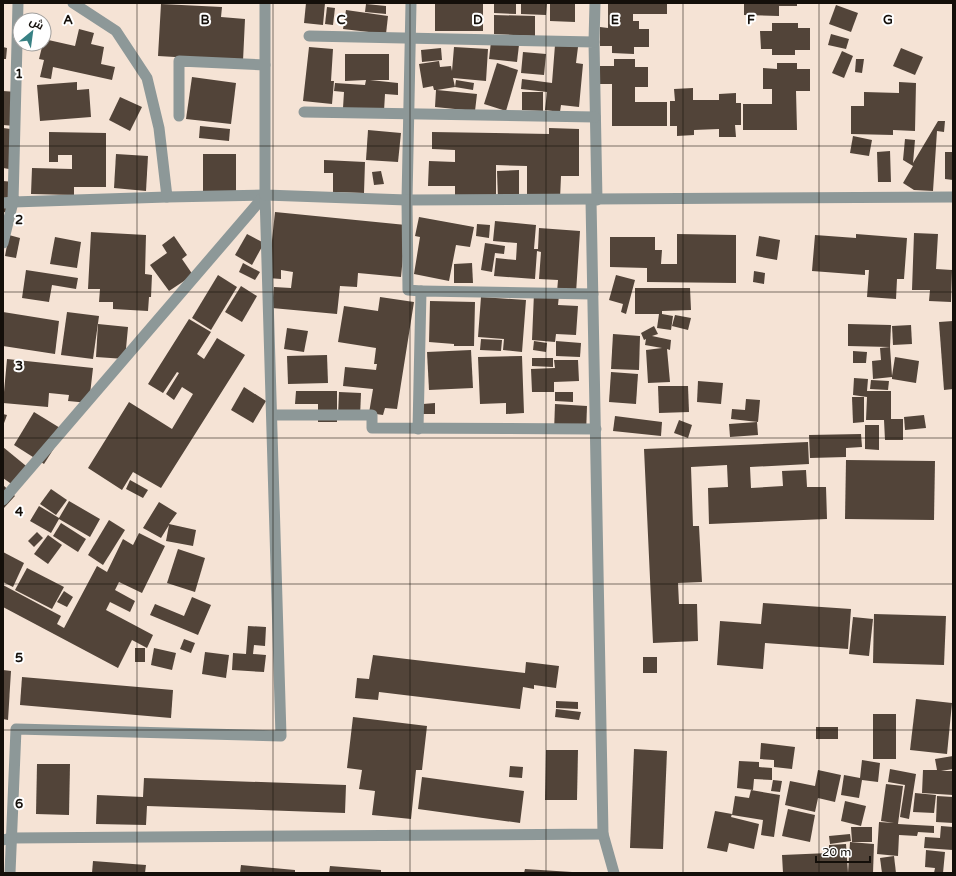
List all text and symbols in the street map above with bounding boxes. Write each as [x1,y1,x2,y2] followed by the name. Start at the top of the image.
[12,12,52,52] north arrow
[63,12,73,28] text: A
[200,12,210,28] text: B
[336,12,346,28] text: C
[473,12,483,28] text: D
[611,12,619,28] text: E
[747,12,755,28] text: F
[883,12,893,28] text: G
[27,15,46,33] text: ش
[15,66,23,82] text: 1
[15,212,23,228] text: 2
[15,358,23,374] text: 3
[15,504,24,520] text: 4
[15,650,23,666] text: 5
[15,796,23,812] text: 6
[816,838,870,864] scale bar
[822,845,851,859] text: 20 m

